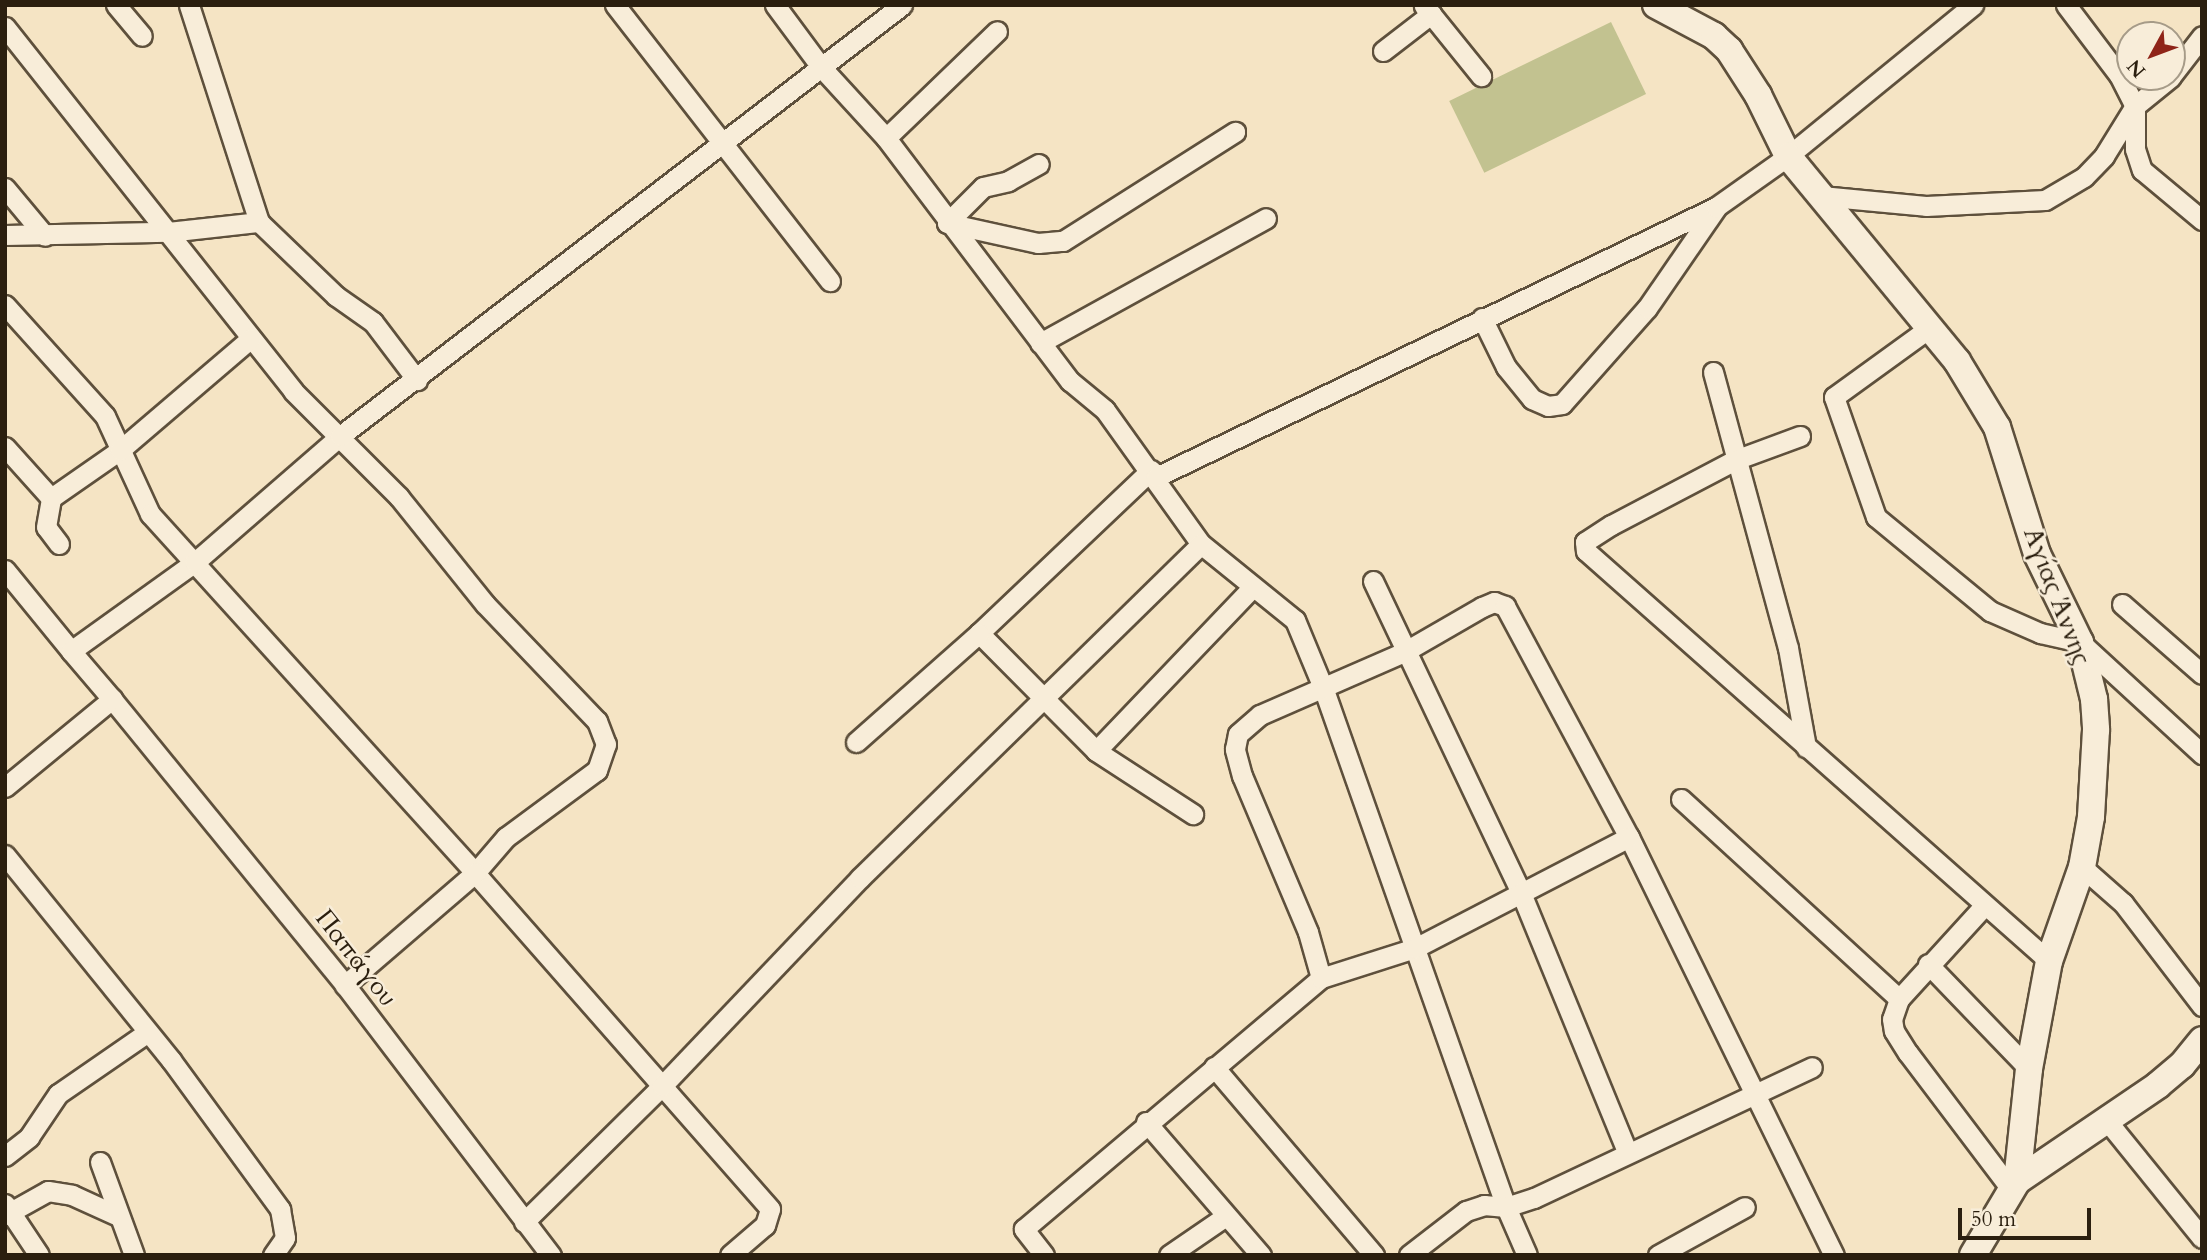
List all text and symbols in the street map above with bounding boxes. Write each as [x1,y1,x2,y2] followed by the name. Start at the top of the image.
[2116,21,2186,91] north arrow
[2121,54,2152,83] text: N
[2017,523,2097,669] street label: Αγίας Άννης
[308,903,404,1013] street label: Παπάγου
[1962,1194,2095,1238] scale bar
[1971,1205,2016,1234] text: 50 m

